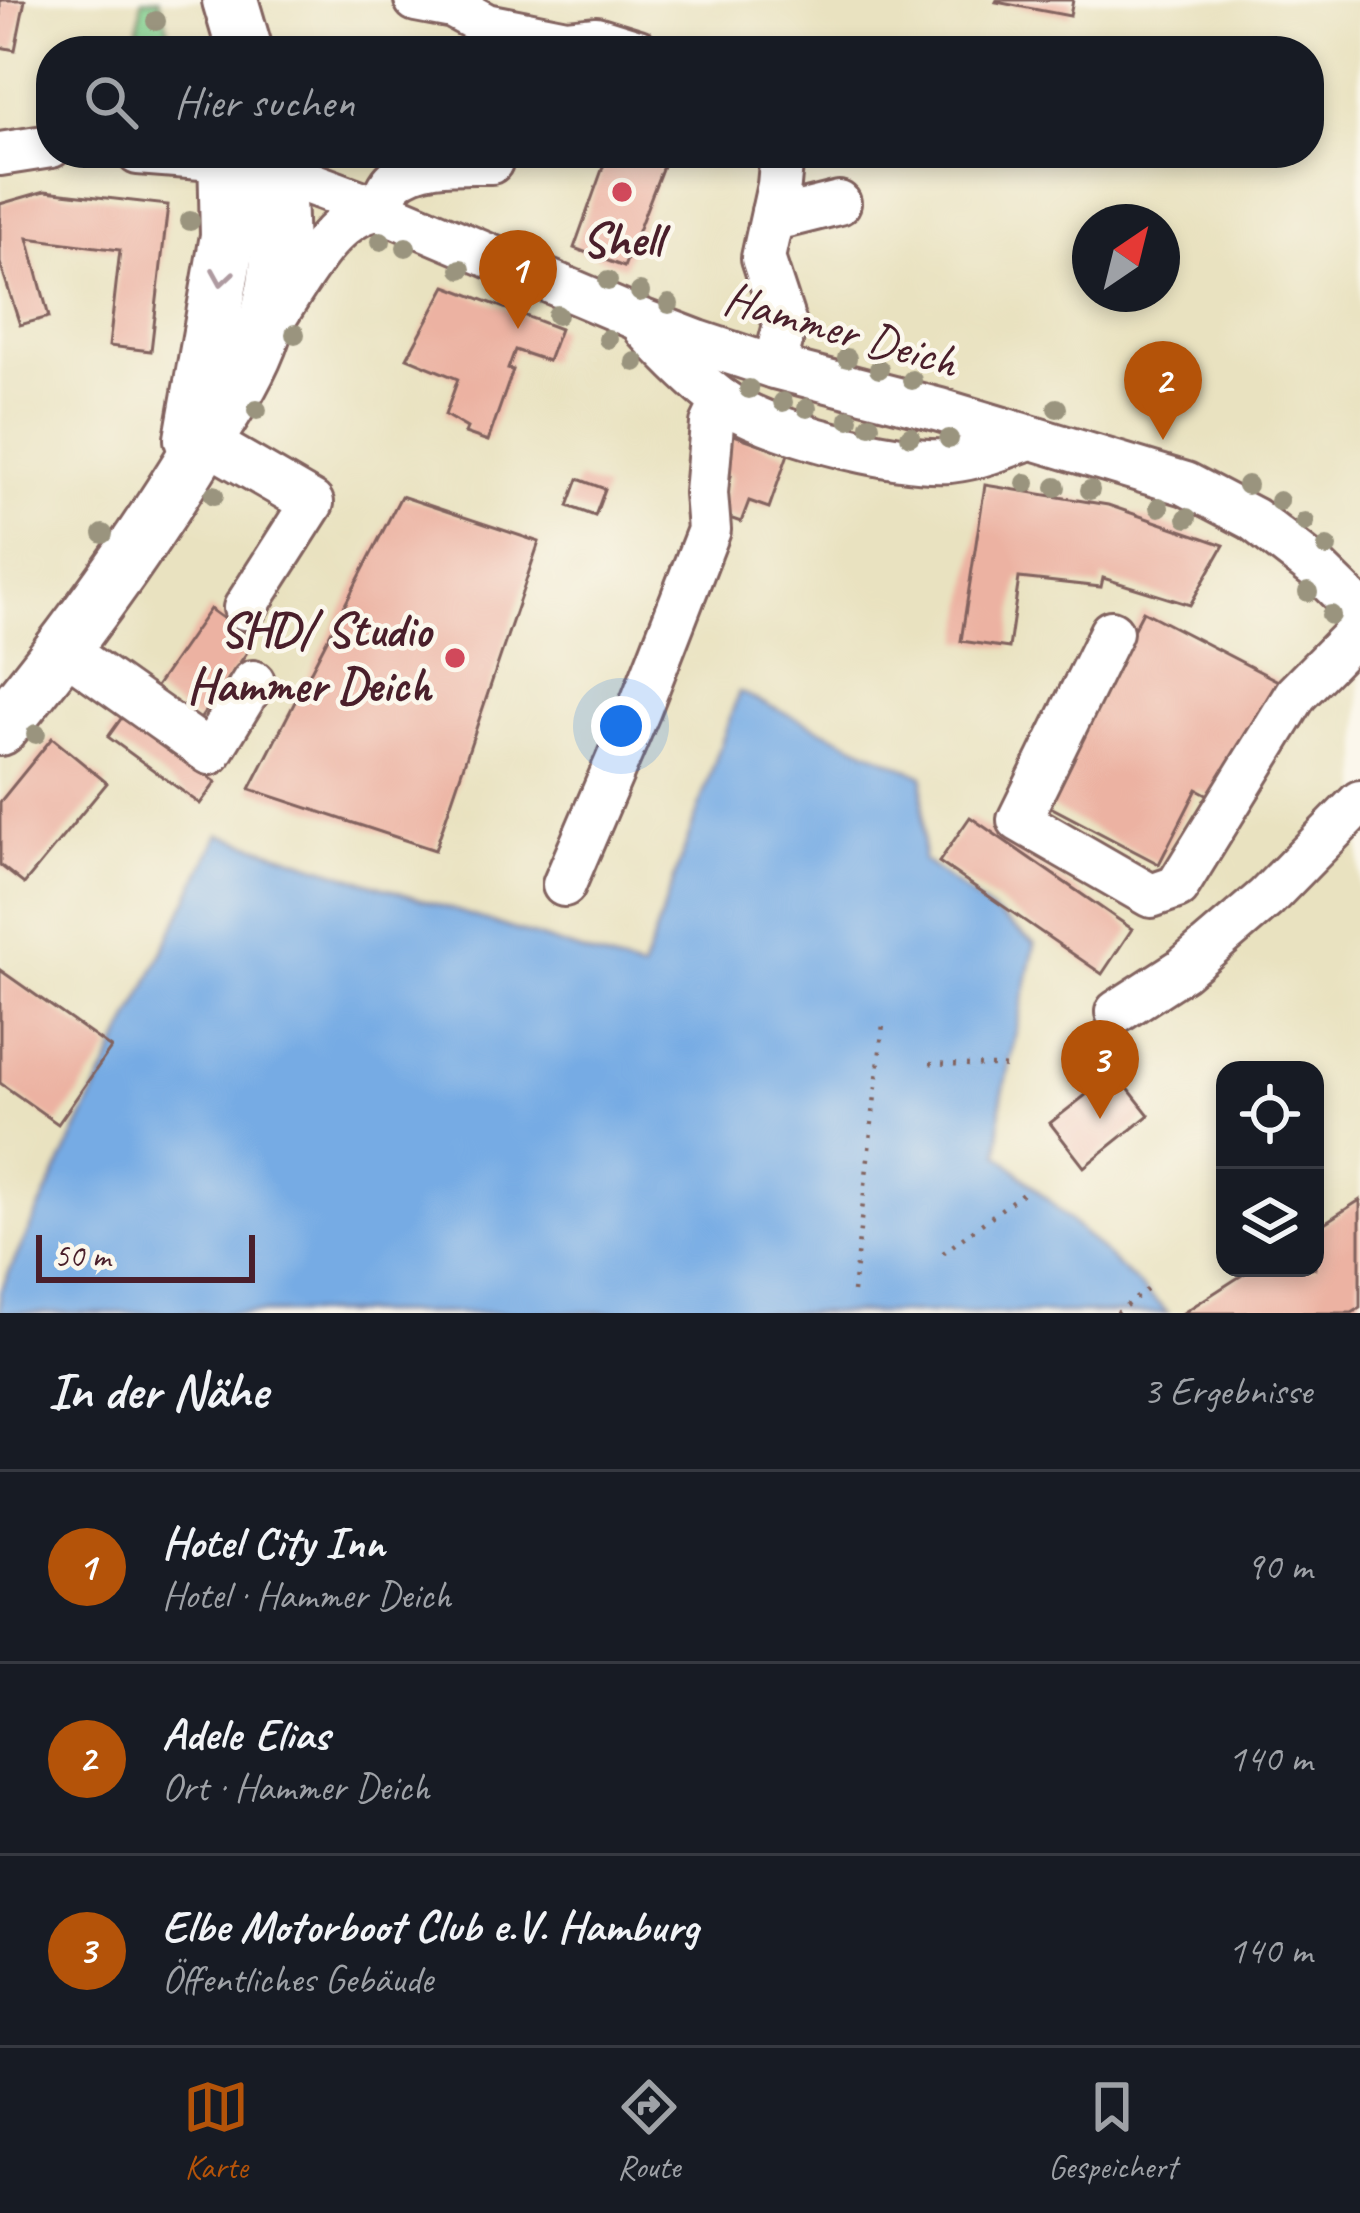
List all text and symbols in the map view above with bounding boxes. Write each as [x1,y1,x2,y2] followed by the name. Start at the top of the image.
[36,36,1324,168] search box
[78,69,144,135] icon: search
[174,74,354,131] text: Hier suchen
[609,179,635,205] marker: Shell
[1072,204,1180,312] north arrow
[582,210,671,270] place label: Shell
[479,230,557,329] pin: 1
[210,267,236,286] one-way arrow
[717,267,967,392] street label: Hammer Deich
[1124,341,1202,440] pin: 2
[187,600,435,715] place label: SHD/ Studio Hammer Deich
[442,645,468,671] marker: SHD/ Studio Hammer Deich
[591,696,651,756] your location
[1061,1020,1139,1119] pin: 3
[1216,1061,1324,1277] map controls
[1216,1061,1324,1169] button: locate
[1216,1169,1324,1277] button: layers
[36,1229,255,1282] scale bar
[54,1235,110,1277] text: 50 m
[48,1359,267,1423] text: In der Nähe
[1143,1367,1312,1416] text: 3 Ergebnisse
[162,1514,385,1571] text: Hotel City Inn
[78,1542,96,1591] text: 1
[1246,1542,1312,1591] text: 90 m
[162,1571,451,1620] text: Hotel · Hammer Deich
[162,1706,329,1763] text: Adele Elias
[78,1734,96,1783] text: 2
[1228,1734,1312,1783] text: 140 m
[162,1763,429,1812] text: Ort · Hammer Deich
[162,1898,699,1955] text: Elbe Motorboot Club e.V. Hamburg
[78,1926,96,1975] text: 3
[1228,1926,1312,1975] text: 140 m
[162,1955,433,2004] text: Öffentliches Gebäude
[183,2074,249,2188] tab: Karte
[616,2074,682,2188] tab: Route
[1048,2074,1177,2188] tab: Gespeichert

